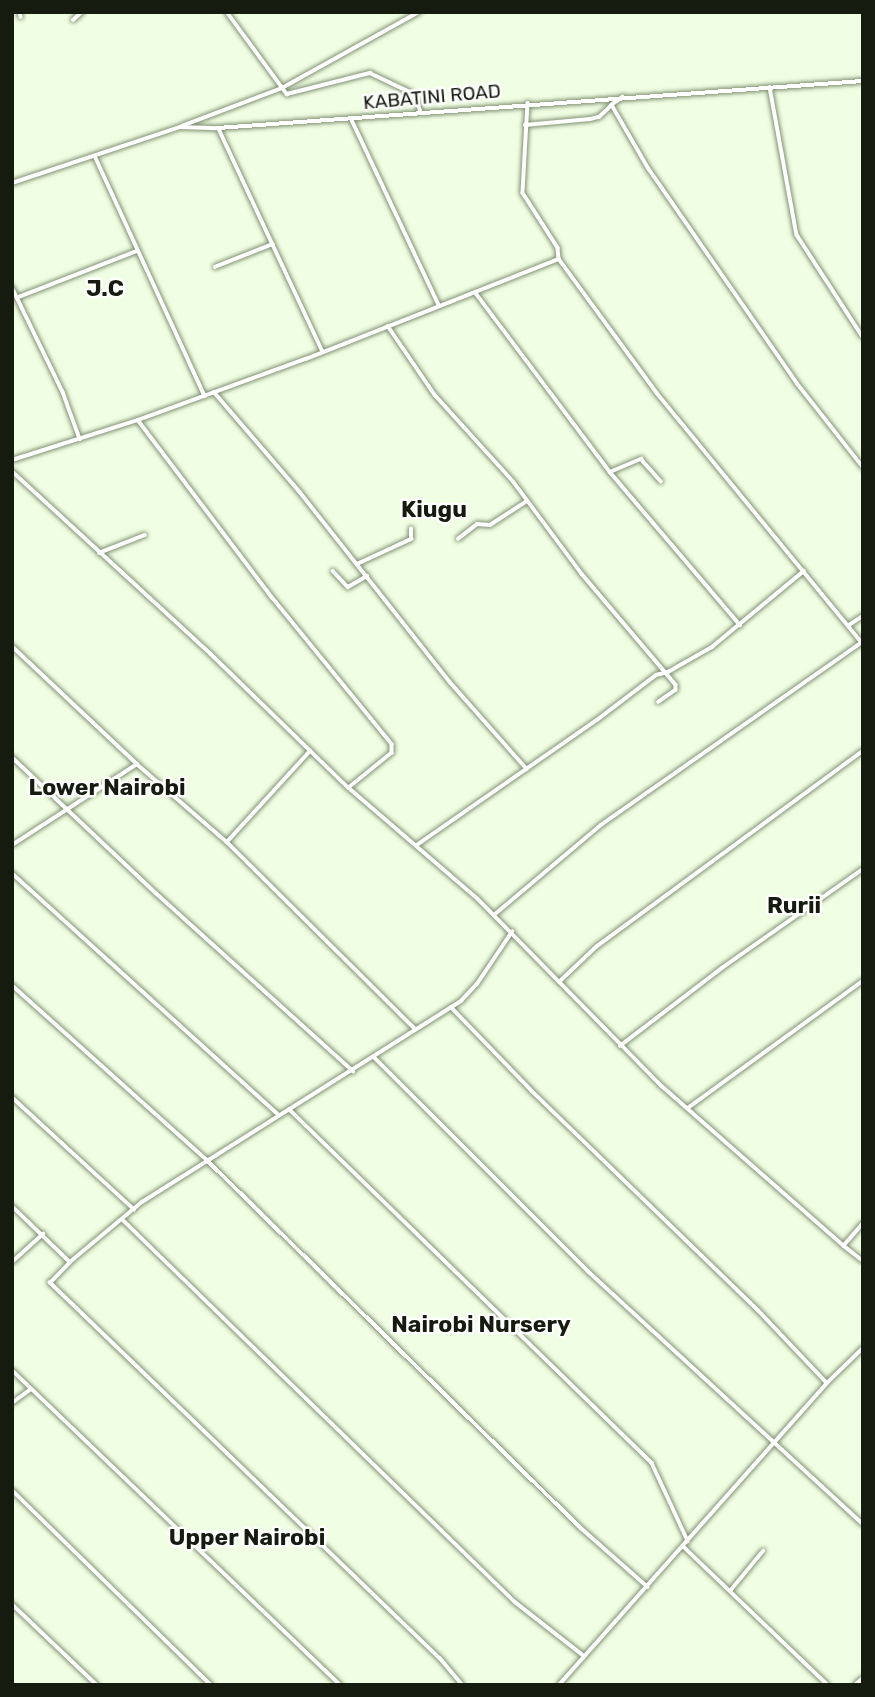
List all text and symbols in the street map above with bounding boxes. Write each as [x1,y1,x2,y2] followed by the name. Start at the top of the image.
[362,80,502,114] street label: KABATINI ROAD
[86,274,124,302] district label: J.C
[401,495,467,523] district label: Kiugu
[28,773,186,801] district label: Lower Nairobi
[767,891,821,919] district label: Rurii
[391,1310,571,1338] district label: Nairobi Nursery
[169,1523,325,1551] district label: Upper Nairobi

